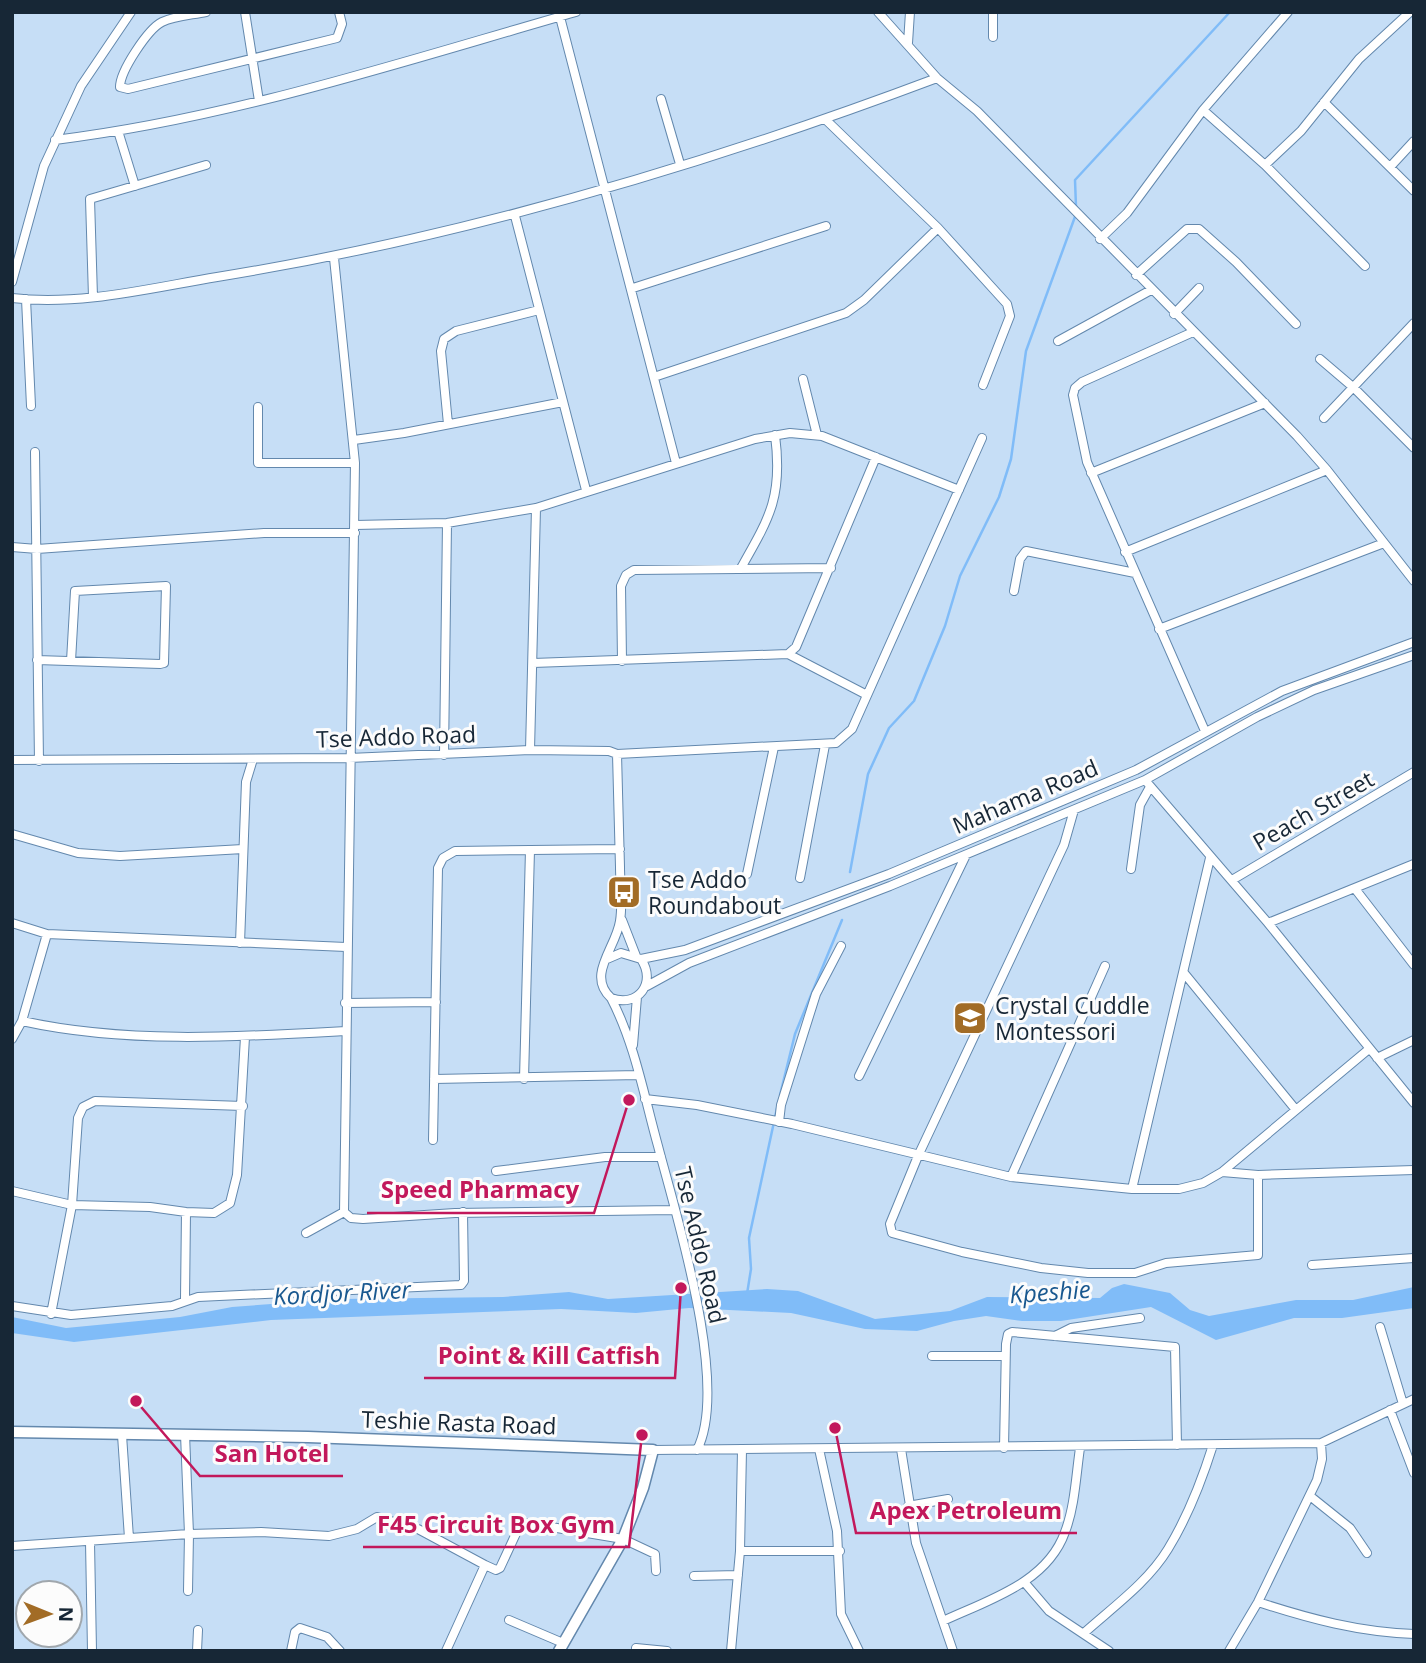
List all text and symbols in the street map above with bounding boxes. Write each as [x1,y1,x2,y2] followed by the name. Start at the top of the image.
[316,717,476,755] street label: Tse Addo Road
[947,751,1103,841] street label: Mahama Road
[1247,762,1379,858] street label: Peach Street
[648,863,781,921] place label: Tse Addo Roundabout
[605,873,643,911] bus stop icon: Tse Addo Roundabout
[995,989,1150,1047] place label: Crystal Cuddle Montessori
[951,999,989,1037] school or university icon: Crystal Cuddle Montessori
[667,1163,735,1327] street label: Tse Addo Road
[367,1168,594,1213] callout: Speed Pharmacy
[381,1172,580,1205] text: Speed Pharmacy
[272,1272,413,1312] water label: Kordjor River
[1008,1272,1092,1310] water label: Kpeshie
[424,1333,675,1378] callout: Point & Kill Catfish
[438,1338,660,1371] text: Point & Kill Catfish
[361,1403,557,1441] street label: Teshie Rasta Road
[200,1431,343,1476] callout: San Hotel
[215,1436,329,1469] text: San Hotel
[856,1488,1077,1533] callout: Apex Petroleum
[870,1493,1062,1526] text: Apex Petroleum
[363,1502,629,1547] callout: F45 Circuit Box Gym
[377,1507,615,1540] text: F45 Circuit Box Gym
[14,1579,84,1649] north arrow
[53,1606,79,1622] text: N

